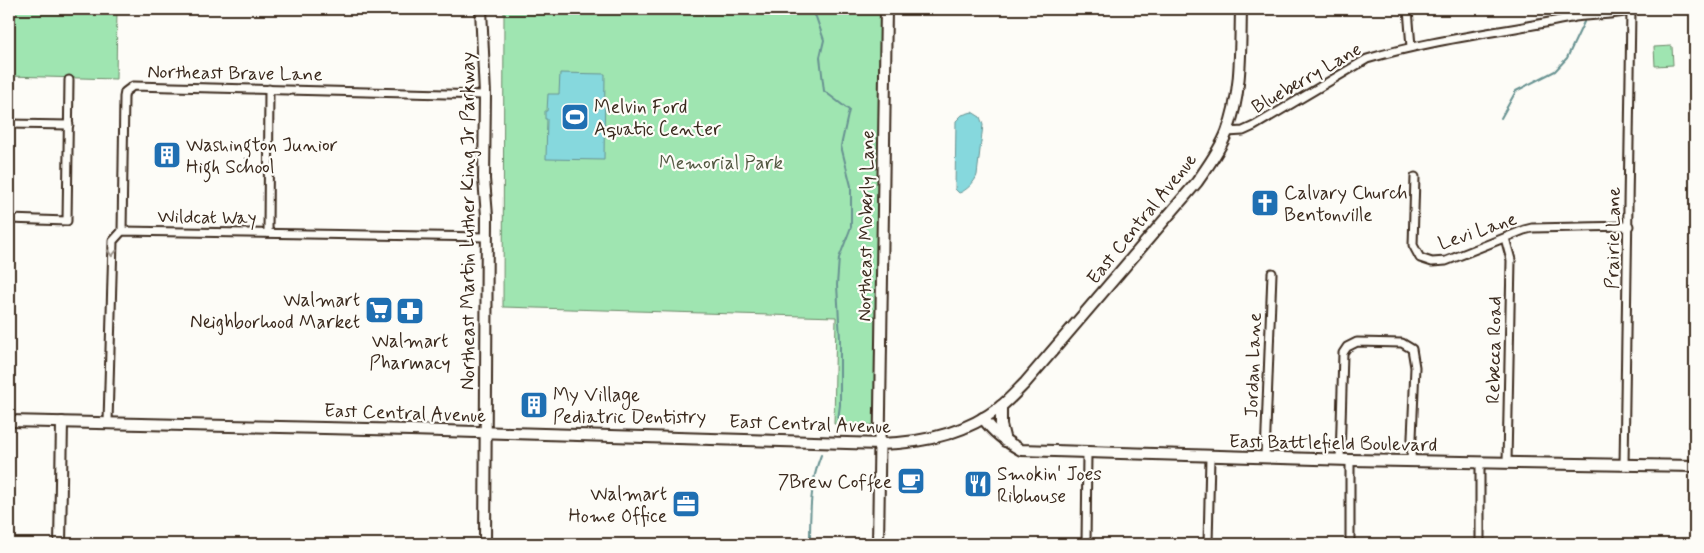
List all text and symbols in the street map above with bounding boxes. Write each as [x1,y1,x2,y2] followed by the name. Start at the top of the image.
[1247,37,1366,120] street label: Blueberry Lane
[456,52,482,390] street label: Northeast Martin Luther King Jr Parkway
[147,59,323,88] street label: Northeast Brave Lane
[594,95,721,142] place label: Melvin Ford Aquatic Center
[560,102,590,132] sports icon: Melvin Ford Aquatic Center
[852,130,881,322] street label: Northeast Moberly Lane
[186,133,338,183] place label: Washington Junior High School
[152,140,182,170] building icon: Washington Junior High School
[1081,148,1203,290] street label: East Central Avenue
[659,151,783,176] park label: Memorial Park
[1284,181,1408,228] place label: Calvary Church Bentonville
[1600,187,1627,289] street label: Prairie Lane
[1250,188,1280,218] church icon: Calvary Church Bentonville
[157,204,257,232] street label: Wildcat Way
[1435,206,1520,256] street label: Levi Lane
[107,249,118,257] one-way arrow
[190,288,360,336] place label: Walmart Neighborhood Market
[364,295,394,325] supermarket icon: Walmart Neighborhood Market
[395,296,425,326] pharmacy icon: Walmart Pharmacy
[1481,296,1508,404] street label: Rebecca Road
[1239,312,1268,418] street label: Jordan Lane
[369,329,451,376] place label: Walmart Pharmacy
[553,383,706,430] place label: My Village Pediatric Dentistry
[519,390,549,420] building icon: My Village Pediatric Dentistry
[323,398,487,429] street label: East Central Avenue
[728,409,892,440] street label: East Central Avenue
[1229,429,1437,458] street label: East Battlefield Boulevard
[997,462,1102,509] place label: Smokin' Joes Ribhouse
[896,466,926,496] cafe icon: 7Brew Coffee
[963,469,993,499] restaurant icon: Smokin' Joes Ribhouse
[778,470,892,495] place label: 7Brew Coffee
[568,482,667,529] place label: Walmart Home Office
[671,489,701,519] office icon: Walmart Home Office

